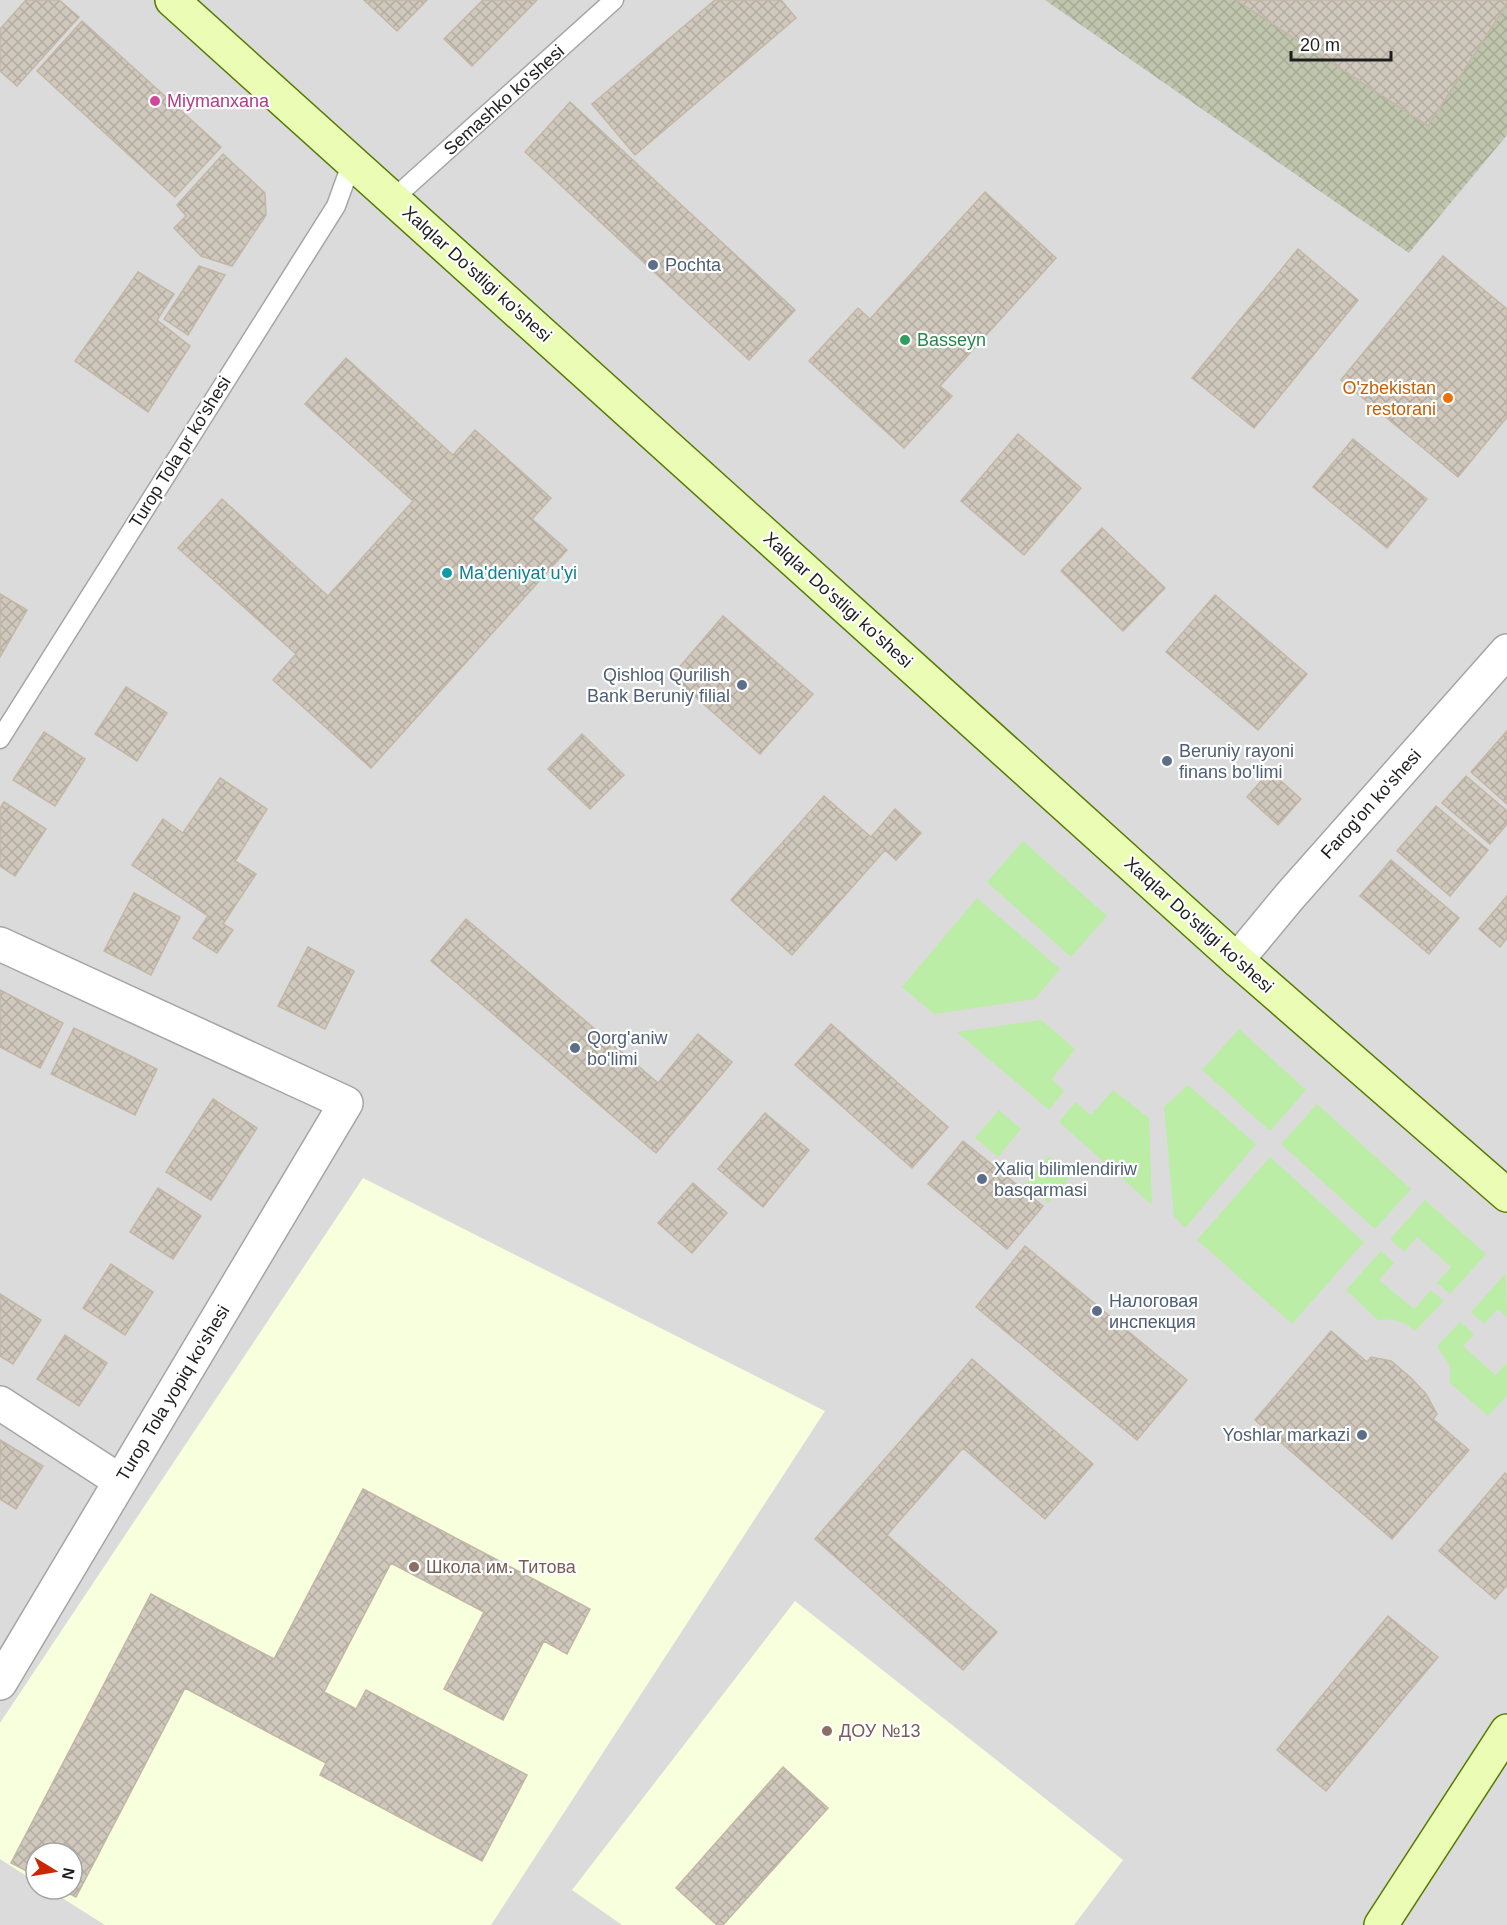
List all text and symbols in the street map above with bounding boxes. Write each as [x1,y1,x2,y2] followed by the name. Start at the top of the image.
[1291,24,1392,62] scale bar
[1300,35,1340,55] text: 20 m
[440,41,568,159] street label: Semashko ko'shesi
[167,91,270,111] place label: Miymanxana
[148,94,162,108] marker: Miymanxana
[399,202,555,346] street label: Xalqlar Do'stligi ko'shesi
[665,255,722,275] place label: Pochta
[646,258,660,272] marker: Pochta
[917,330,986,350] place label: Basseyn
[898,333,912,347] marker: Basseyn
[125,373,235,531] street label: Turop Tola pr ko'shesi
[1343,378,1436,419] place label: O'zbekistan restorani
[1441,391,1455,405] marker: O'zbekistan restorani
[760,528,916,672] street label: Xalqlar Do'stligi ko'shesi
[459,563,577,583] place label: Ma'deniyat u'yi
[440,566,454,580] marker: Ma'deniyat u'yi
[587,665,730,706] place label: Qishloq Qurilish Bank Beruniy filial
[735,678,749,692] marker: Qishloq Qurilish Bank Beruniy filial
[1179,741,1294,782] place label: Beruniy rayoni finans bo'limi
[1317,745,1425,863] street label: Farog'on ko'shesi
[1160,754,1174,768] marker: Beruniy rayoni finans bo'limi
[1121,853,1277,997] street label: Xalqlar Do'stligi ko'shesi
[587,1028,668,1069] place label: Qorg'aniw bo'limi
[568,1041,582,1055] marker: Qorg'aniw bo'limi
[994,1159,1138,1200] place label: Xaliq bilimlendiriw basqarmasi
[975,1172,989,1186] marker: Xaliq bilimlendiriw basqarmasi
[1109,1291,1198,1332] place label: Налоговая инспекция
[113,1301,233,1485] street label: Turop Tola yopiq ko'shesi
[1090,1304,1104,1318] marker: Налоговая инспекция
[1223,1425,1350,1445] place label: Yoshlar markazi
[1355,1428,1369,1442] marker: Yoshlar markazi
[426,1557,577,1577] place label: Школа им. Титова
[407,1560,421,1574] marker: Школа им. Титова
[839,1721,921,1741] place label: ДОУ №13
[820,1724,834,1738] marker: ДОУ №13
[24,1841,84,1901] north arrow
[59,1866,78,1881] text: N

